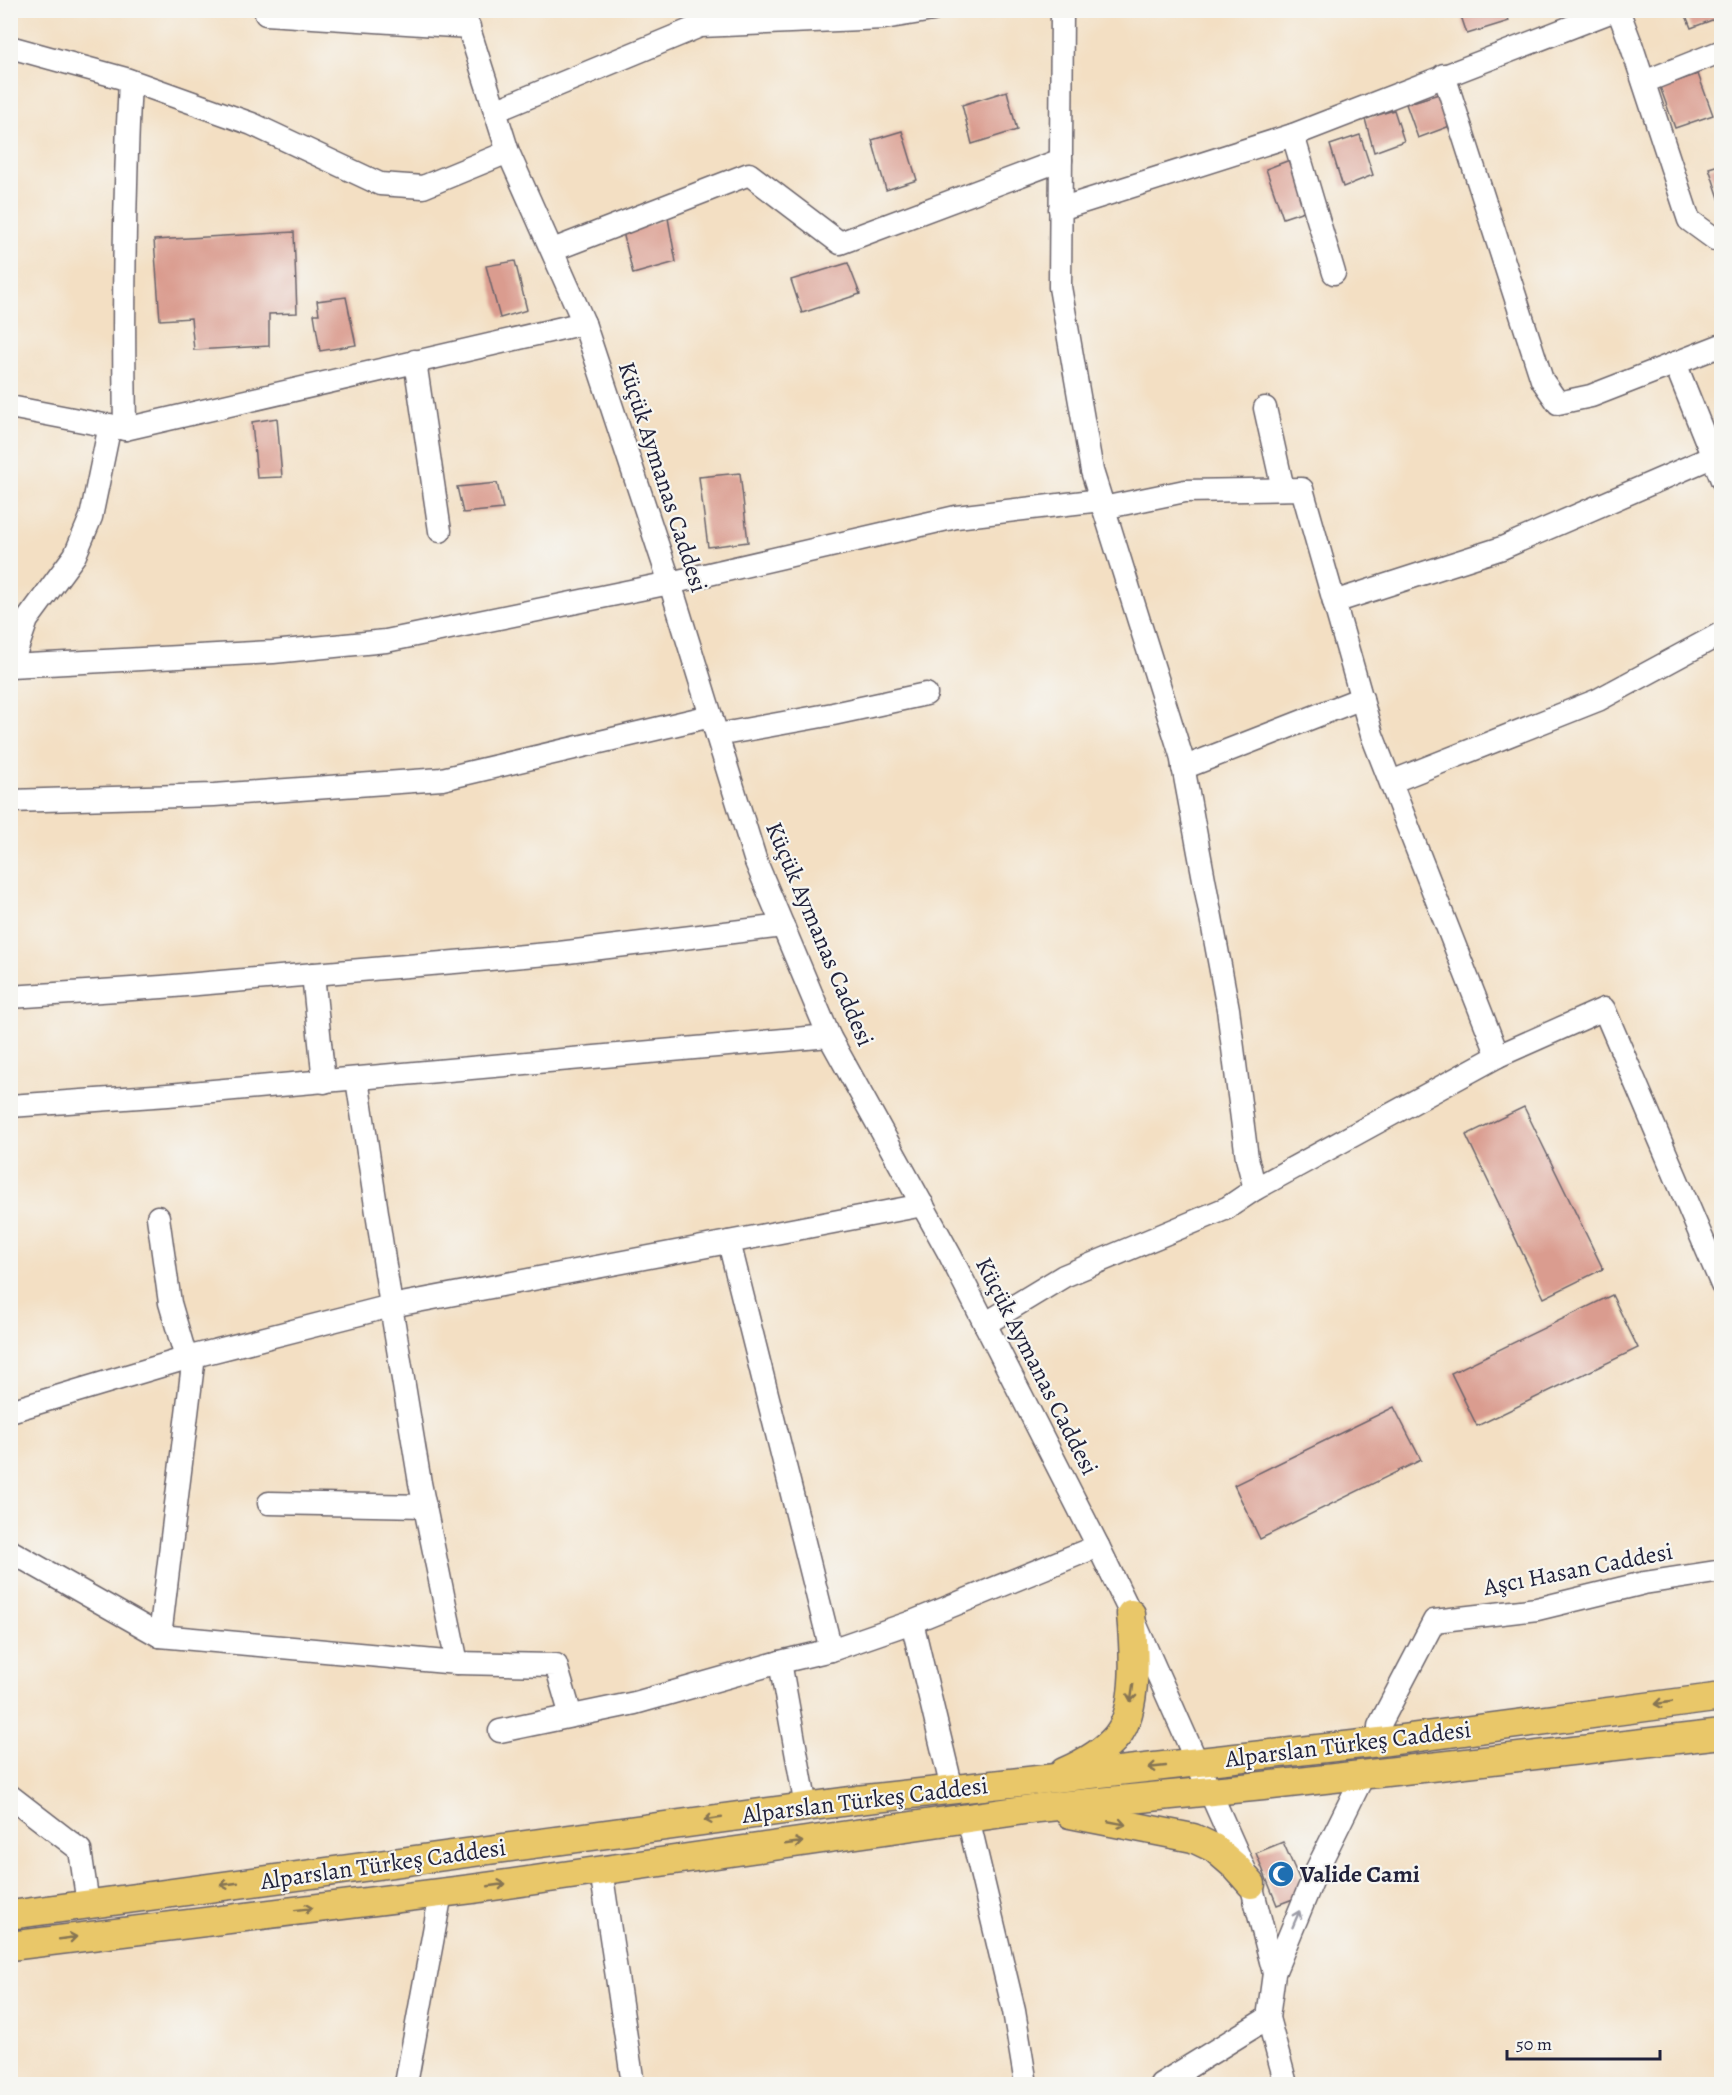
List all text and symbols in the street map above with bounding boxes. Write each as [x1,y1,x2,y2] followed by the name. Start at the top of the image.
[611,358,715,596] street label: Küçük Aymanas Caddesi
[758,817,882,1051] street label: Küçük Aymanas Caddesi
[968,1252,1106,1480] street label: Küçük Aymanas Caddesi
[1480,1535,1675,1603] street label: Aşcı Hasan Caddesi
[1126,1683,1137,1703] one-way arrow
[1654,1698,1674,1709] one-way arrow
[1222,1713,1473,1775] street label: Alparslan Türkeş Caddesi
[1148,1762,1168,1773] one-way arrow
[739,1769,990,1831] street label: Alparslan Türkeş Caddesi
[704,1814,724,1825] one-way arrow
[1106,1818,1126,1829] one-way arrow
[257,1831,508,1897] street label: Alparslan Türkeş Caddesi
[784,1837,804,1848] one-way arrow
[1299,1858,1420,1890] place label: Valide Cami
[1266,1859,1296,1889] mosque icon: Valide Cami
[219,1879,239,1890] one-way arrow
[487,1880,507,1891] one-way arrow
[293,1903,313,1914] one-way arrow
[1291,1910,1302,1928] one-way arrow
[58,1932,78,1943] one-way arrow
[1507,2023,1660,2061] scale bar
[1516,2032,1552,2056] text: 50 m

